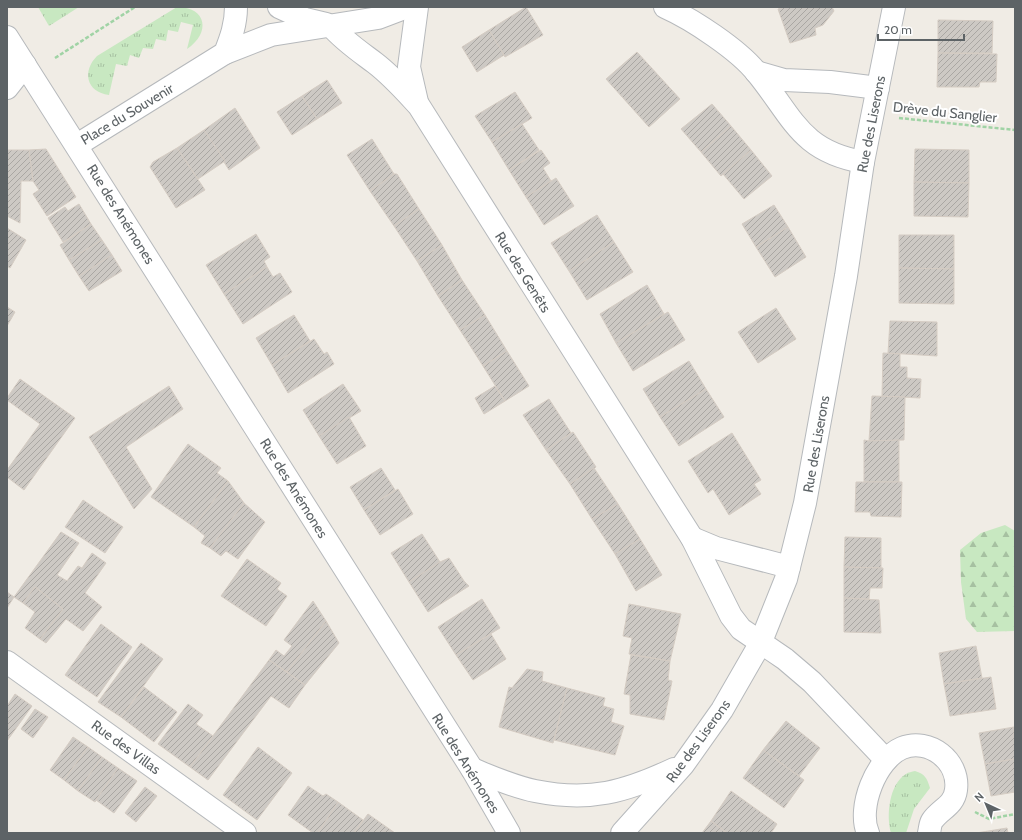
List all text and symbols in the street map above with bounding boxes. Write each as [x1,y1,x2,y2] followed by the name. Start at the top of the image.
[878,16,964,42] scale bar
[884,22,912,37] text: 20 m
[853,74,889,174] street label: Rue des Liserons
[77,79,177,149] street label: Place du Souvenir
[892,98,998,126] street label: Drève du Sanglier
[83,161,159,267] street label: Rue des Anémones
[491,228,555,316] street label: Rue des Genêts
[799,394,833,494] street label: Rue des Liserons
[256,435,332,541] street label: Rue des Anémones
[662,696,734,786] street label: Rue des Liserons
[428,710,504,816] street label: Rue des Anémones
[88,716,164,778] street label: Rue des Villas
[966,784,1006,824] north arrow
[971,789,987,805] text: N

